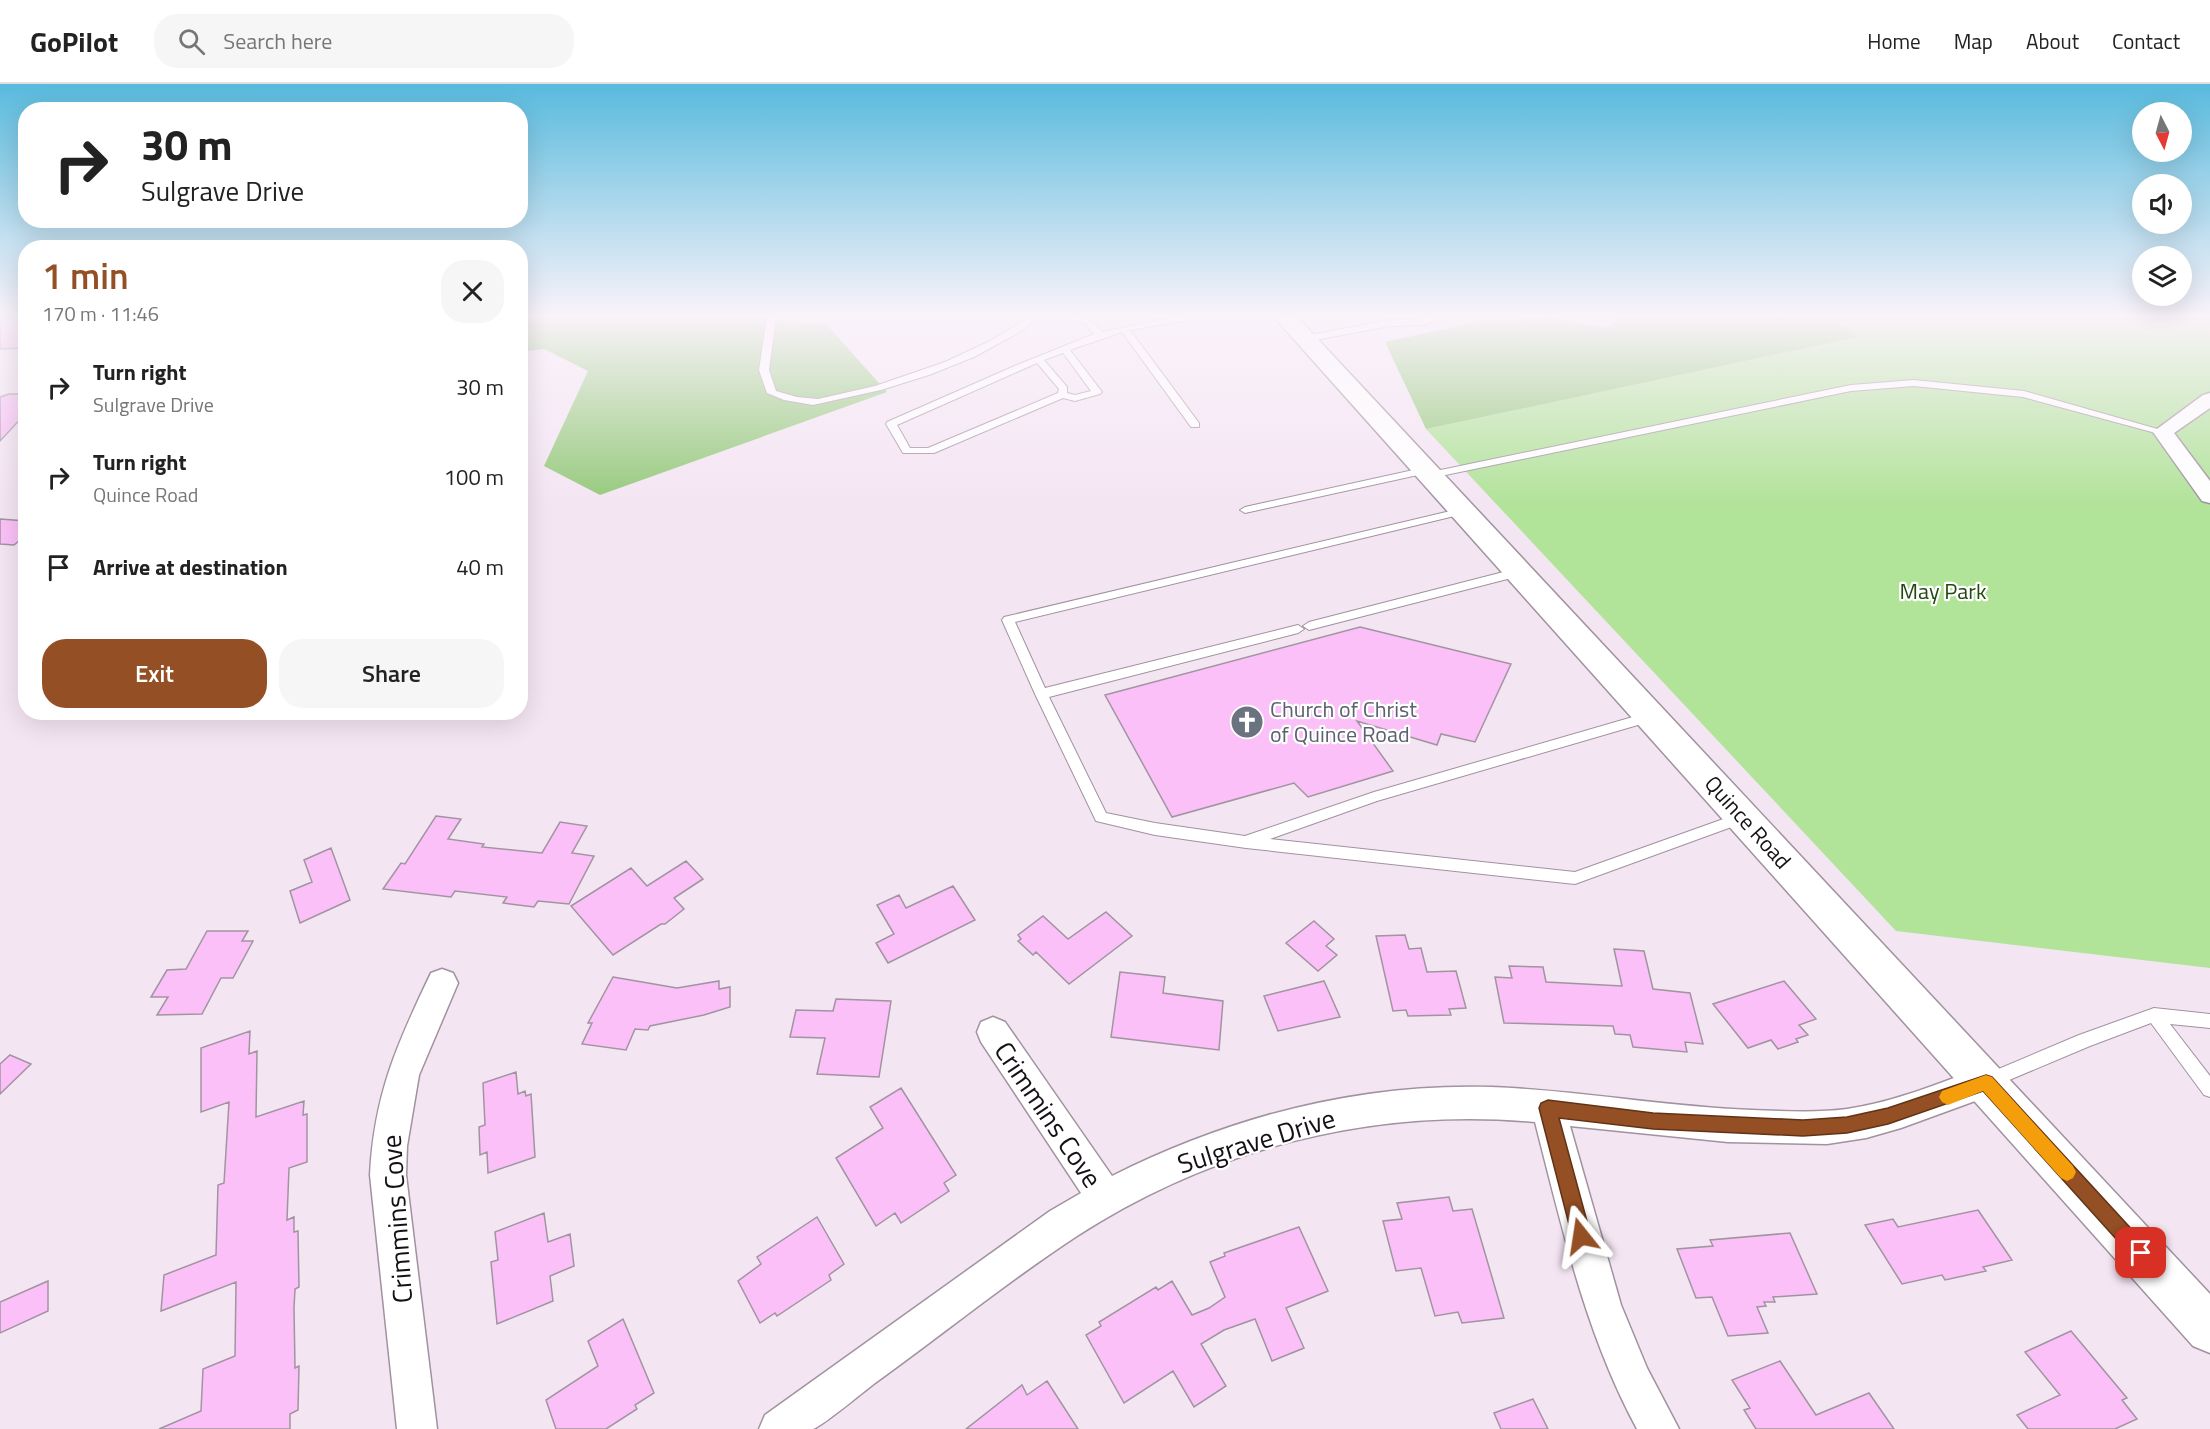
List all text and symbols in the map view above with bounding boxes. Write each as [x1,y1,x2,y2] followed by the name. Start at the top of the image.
[154,14,574,68] search box
[30,20,118,63] text: GoPilot
[223,24,332,58] text: Search here
[175,25,208,58] icon: search
[1867,25,1921,57] text: Home
[1954,25,1993,57] text: Map
[2026,25,2079,57] text: About
[2112,25,2180,57] text: Contact
[2132,102,2192,162] north arrow
[2132,102,2192,306] map controls
[141,112,233,176] text: 30 m
[42,126,120,204] icon: right
[141,170,304,211] text: Sulgrave Drive
[2132,174,2192,234] button: sound
[2132,246,2192,306] button: layers
[42,248,129,303] text: 1 min
[441,260,504,323] button: close
[42,298,159,329] text: 170 m · 11:46
[93,355,187,389] text: Turn right
[456,370,504,404] text: 30 m
[42,371,75,404] icon: right
[93,389,214,420] text: Sulgrave Drive
[93,445,187,479] text: Turn right
[444,460,504,494] text: 100 m
[42,461,75,494] icon: right
[93,479,198,510] text: Quince Road
[93,550,288,584] text: Arrive at destination
[456,550,504,584] text: 40 m
[42,551,75,584] icon: arrive
[1900,574,1987,608] park label: May Park
[42,639,267,708] button: Exit
[279,639,504,708] button: Share
[1270,692,1417,751] place label: Church of Christ of Quince Road
[1229,704,1265,740] church icon: Church of Christ of Quince Road
[1697,768,1799,876] street label: Quince Road
[985,1033,1113,1195] street label: Crimmins Cove
[1172,1097,1340,1183] street label: Sulgrave Drive
[370,1133,422,1305] street label: Crimmins Cove
[1549,1204,1613,1268] position arrow
[2115,1227,2166,1278] pin
[2124,1236,2157,1269] icon: arrive

